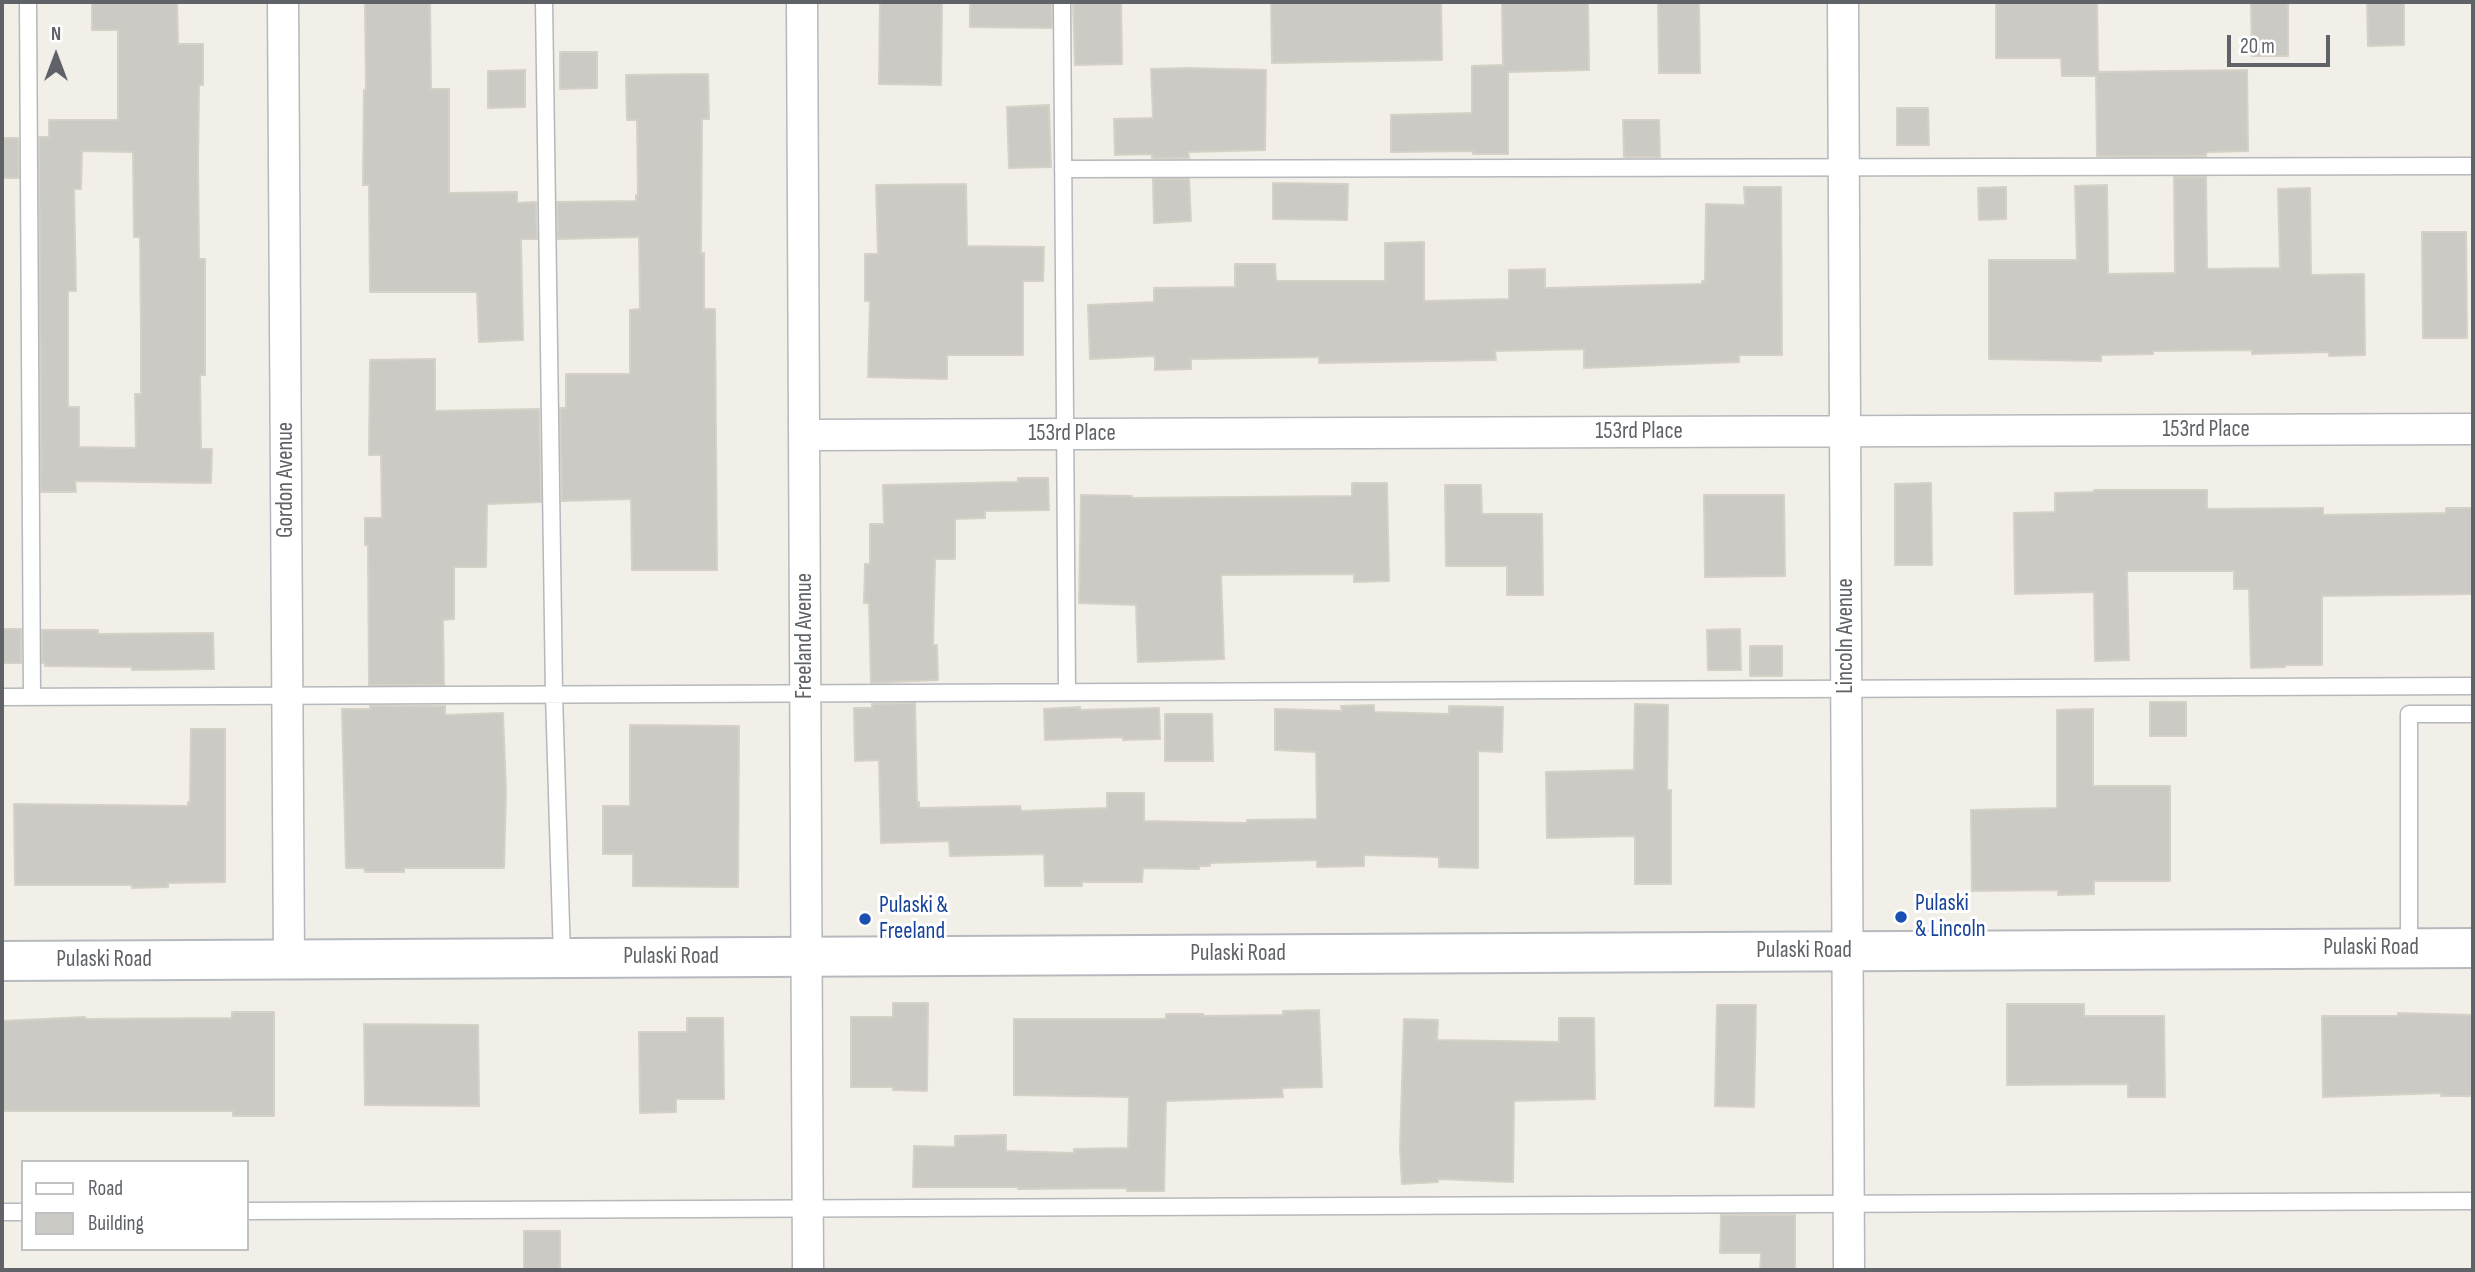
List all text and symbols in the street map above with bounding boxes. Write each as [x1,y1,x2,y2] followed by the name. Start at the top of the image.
[21,21,91,91] north arrow
[2230,21,2333,65] scale bar
[51,23,61,46] text: N
[2240,34,2275,59] text: 20 m
[2162,416,2250,444] street label: 153rd Place
[1595,418,1683,446] street label: 153rd Place
[1028,420,1116,448] street label: 153rd Place
[272,422,300,538] street label: Gordon Avenue
[791,573,819,699] street label: Freeland Avenue
[1832,578,1860,694] street label: Lincoln Avenue
[1915,890,1986,944] place label: Pulaski & Lincoln
[879,892,948,946] place label: Pulaski & Freeland
[1893,909,1909,925] marker: Pulaski & Lincoln
[857,911,873,927] marker: Pulaski & Freeland
[2323,934,2419,962] street label: Pulaski Road
[1756,937,1852,965] street label: Pulaski Road
[1190,940,1286,968] street label: Pulaski Road
[623,943,719,971] street label: Pulaski Road
[56,946,152,974] street label: Pulaski Road
[21,1160,248,1251] legend
[88,1176,123,1201] text: Road
[88,1211,144,1236] text: Building

